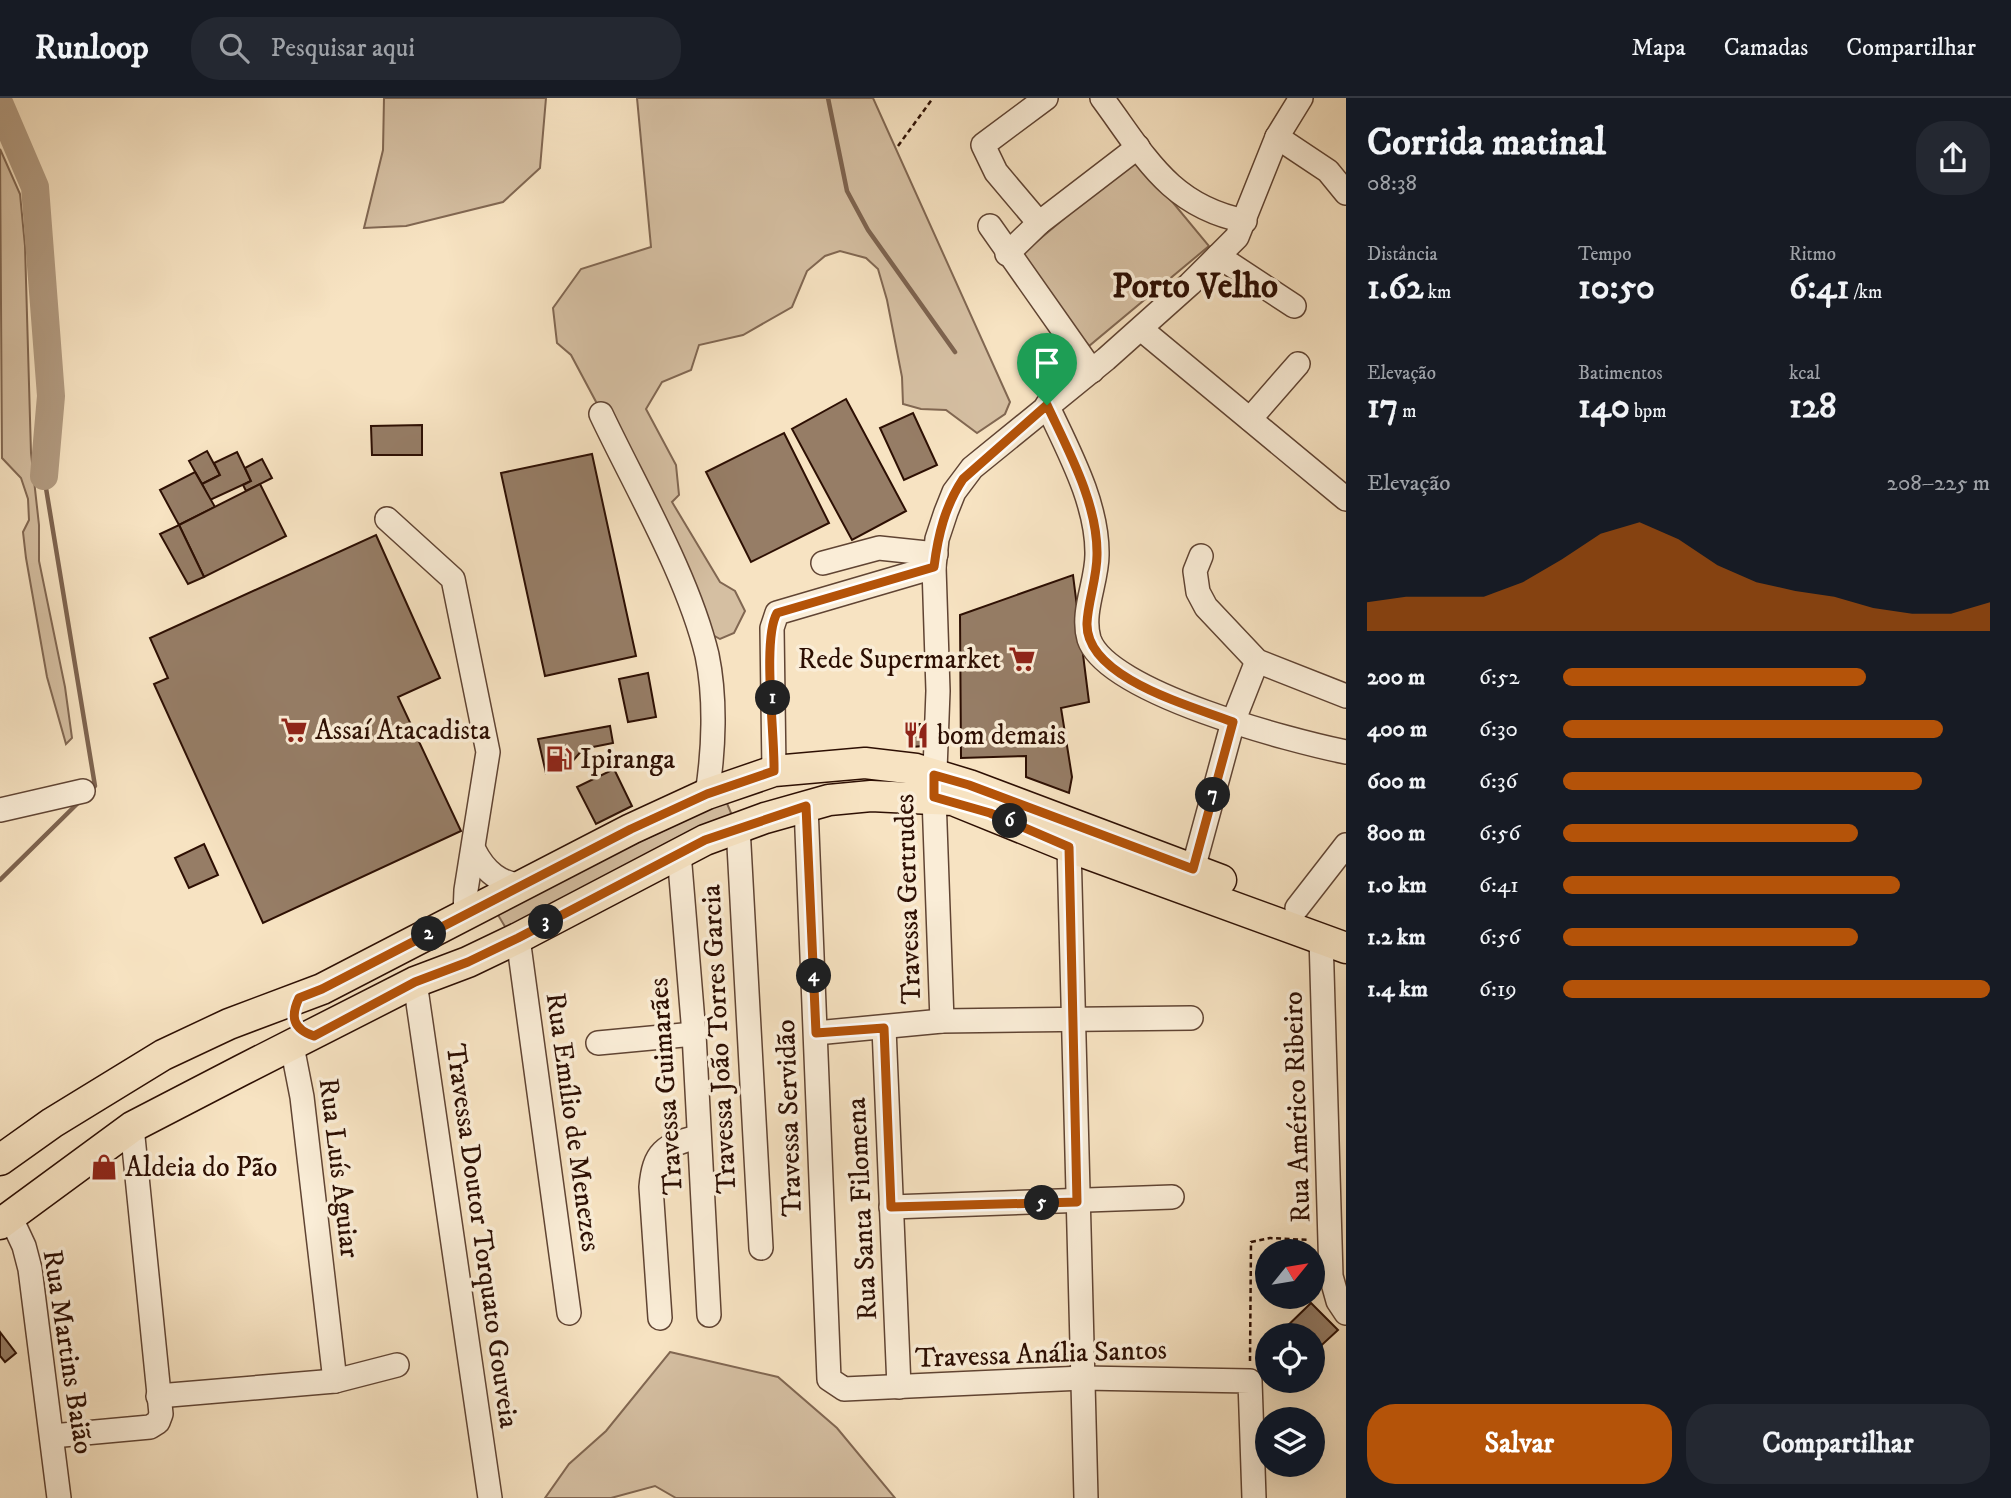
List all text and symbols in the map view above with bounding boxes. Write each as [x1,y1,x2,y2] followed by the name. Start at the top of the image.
[191,17,681,80] search box
[35,28,149,69] text: Runloop
[215,29,253,67] icon: search
[271,32,415,65] text: Pesquisar aqui
[1631,33,1686,63] text: Mapa
[1724,33,1808,63] text: Camadas
[1846,33,1976,63] text: Compartilhar
[1367,119,1606,167] text: Corrida matinal
[1916,121,1990,195] button: share
[1367,169,1417,198] text: 08:38
[1367,243,1438,266] text: Distância
[1578,243,1631,266] text: Tempo
[1789,243,1836,266] text: Ritmo
[1112,265,1278,309] district label: Porto Velho
[1367,266,1424,310] text: 1.62
[1578,266,1655,310] text: 10:50
[1789,266,1849,310] text: 6:41
[1424,281,1451,304] text: km
[1849,281,1882,304] text: /km
[1017,333,1077,405] pin
[1028,344,1066,382] icon: arrive
[1367,362,1436,385] text: Elevação
[1578,362,1663,385] text: Batimentos
[1789,362,1820,385] text: kcal
[1367,385,1398,429] text: 17
[1578,385,1630,429] text: 140
[1789,385,1837,429] text: 128
[1398,400,1417,423] text: m
[1630,400,1667,423] text: bpm
[1367,469,1450,498] text: Elevação
[1887,469,1990,498] text: 208–225 m
[798,642,1001,677] place label: Rede Supermarket
[1007,644,1037,674] supermarket icon: Rede Supermarket
[1367,663,1425,692] text: 200 m
[1479,663,1520,692] text: 6:52
[756,680,790,716] pin: 1
[769,686,776,709] text: 1
[315,713,491,748] place label: Assaí Atacadista
[279,715,309,745] supermarket icon: Assaí Atacadista
[1367,715,1427,744] text: 400 m
[1479,715,1518,744] text: 6:30
[937,718,1066,753] place label: bom demais
[901,720,931,750] restaurant icon: bom demais
[580,742,675,777] place label: Ipiranga
[544,744,574,774] fuel station icon: Ipiranga
[1367,767,1426,796] text: 600 m
[1479,767,1518,796] text: 6:36
[1196,778,1230,812] pin: 7
[1207,783,1218,806] text: 7
[887,793,929,1005] street label: Travessa Gertrudes
[992,804,1028,838] pin: 6
[1005,809,1014,832] text: 6
[1367,819,1425,848] text: 800 m
[1479,819,1520,848] text: 6:56
[1367,871,1427,900] text: 1.0 km
[1479,871,1519,900] text: 6:41
[693,884,745,1194] street label: Travessa João Torres Garcia
[528,904,564,940] pin: 3
[542,910,549,933] text: 3
[412,916,446,952] pin: 2
[424,922,433,945] text: 2
[1367,923,1426,952] text: 1.2 km
[1479,923,1520,952] text: 6:56
[796,958,832,994] pin: 4
[808,964,819,987] text: 4
[1367,975,1428,1004] text: 1.4 km
[1479,975,1517,1004] text: 6:19
[641,976,691,1196] street label: Travessa Guimarães
[538,990,608,1254] street label: Rua Emílio de Menezes
[1275,991,1319,1223] street label: Rua Américo Ribeiro
[768,1019,810,1217] street label: Travessa Servidão
[438,1042,526,1430] street label: Travessa Doutor Torquato Gouveia
[311,1076,367,1260] street label: Rua Luís Aguiar
[839,1096,885,1321] street label: Rua Santa Filomena
[125,1150,277,1185] place label: Aldeia do Pão
[89,1152,119,1182] shop icon: Aldeia do Pão
[1024,1186,1060,1220] pin: 5
[1037,1191,1046,1214] text: 5
[1255,1239,1325,1309] north arrow
[1255,1239,1325,1477] map controls
[35,1247,101,1457] street label: Rua Martins Baião
[1255,1323,1325,1393] button: locate
[915,1332,1167,1376] street label: Travessa Anália Santos
[1367,1404,1672,1484] button: Salvar
[1686,1404,1990,1484] button: Compartilhar
[1255,1407,1325,1477] button: layers

